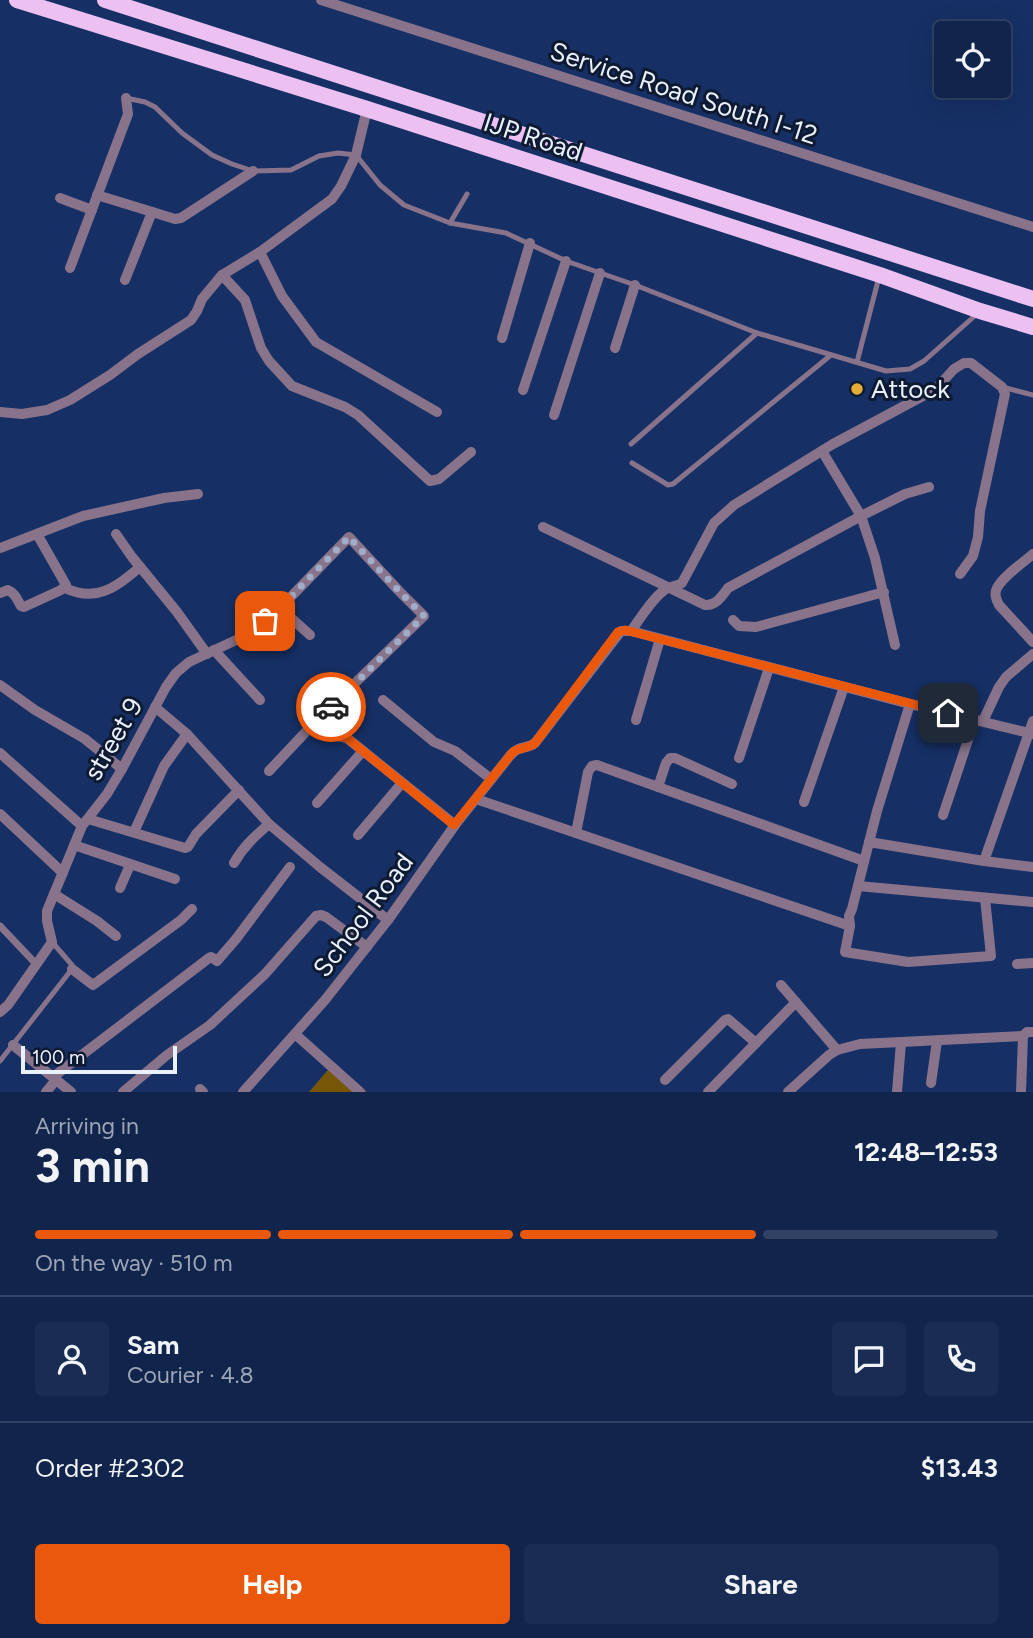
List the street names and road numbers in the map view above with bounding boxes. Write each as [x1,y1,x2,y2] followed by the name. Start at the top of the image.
[546,35,822,151] street label: Service Road South I-12
[480,106,586,168] street label: IJP Road
[77,692,149,786] street label: street 9
[306,847,420,983] street label: School Road

